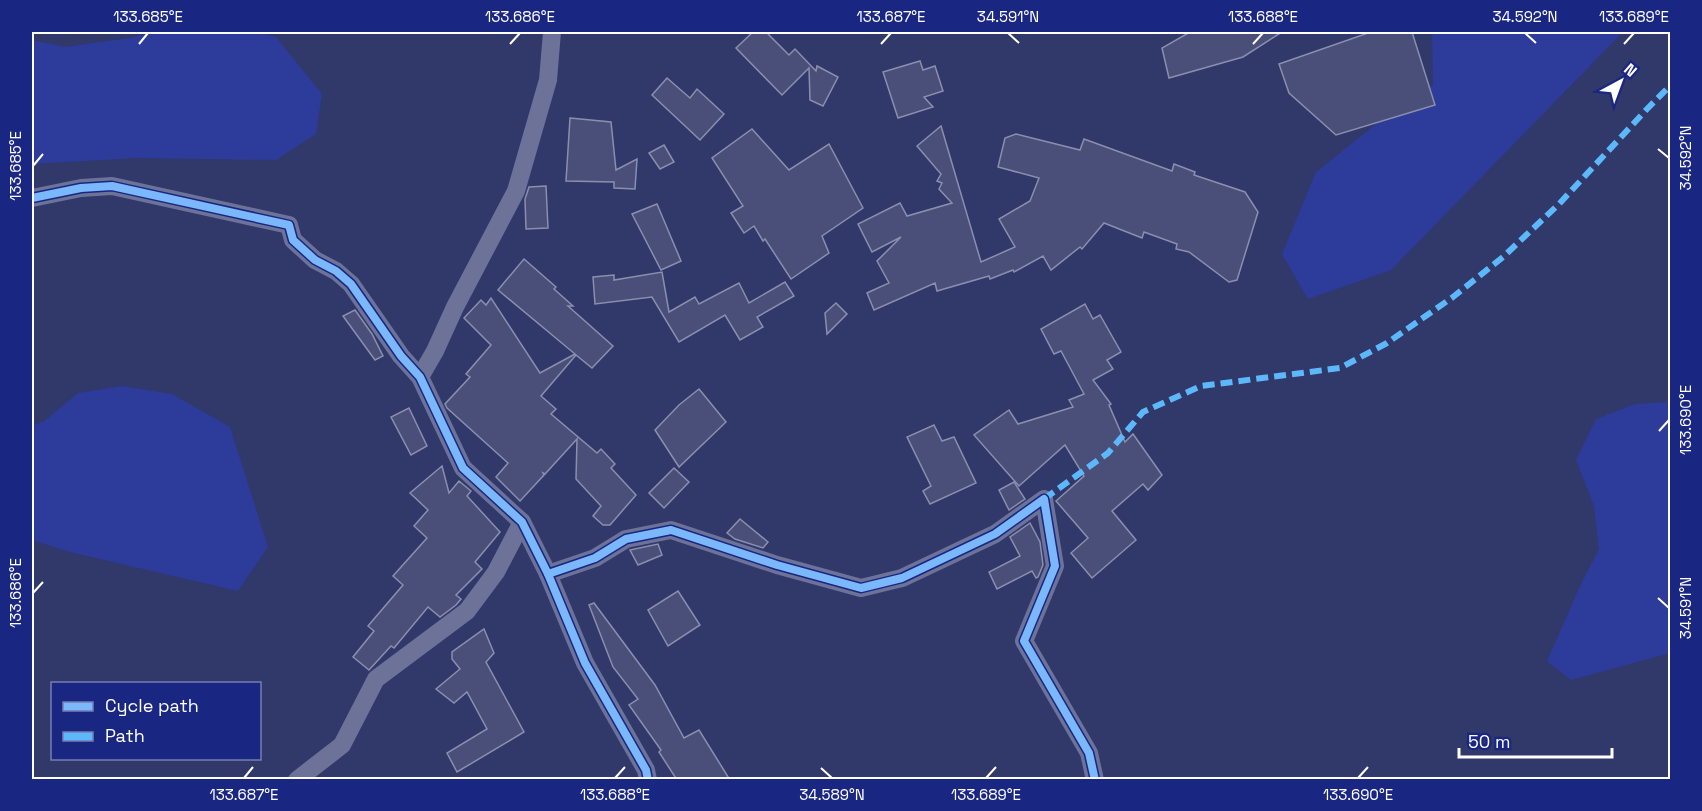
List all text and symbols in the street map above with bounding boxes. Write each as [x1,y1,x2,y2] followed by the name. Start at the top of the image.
[113,7,183,26] text: 133.685°E
[485,7,555,26] text: 133.686°E
[856,7,926,26] text: 133.687°E
[977,7,1039,26] text: 34.591°N
[1228,7,1298,26] text: 133.688°E
[1492,7,1558,26] text: 34.592°N
[1599,7,1669,26] text: 133.689°E
[1591,51,1651,111] north arrow
[1620,59,1641,82] text: N
[1676,125,1695,191] text: 34.592°N
[6,131,25,201] text: 133.685°E
[1676,385,1695,455] text: 133.690°E
[6,558,25,628] text: 133.686°E
[1676,577,1695,639] text: 34.591°N
[51,682,261,760] legend
[105,694,199,717] text: Cycle path
[1459,721,1612,759] scale bar
[105,724,145,747] text: Path
[1468,730,1510,753] text: 50 m
[209,785,279,804] text: 133.687°E
[580,785,650,804] text: 133.688°E
[799,785,865,804] text: 34.589°N
[951,785,1021,804] text: 133.689°E
[1323,785,1393,804] text: 133.690°E

